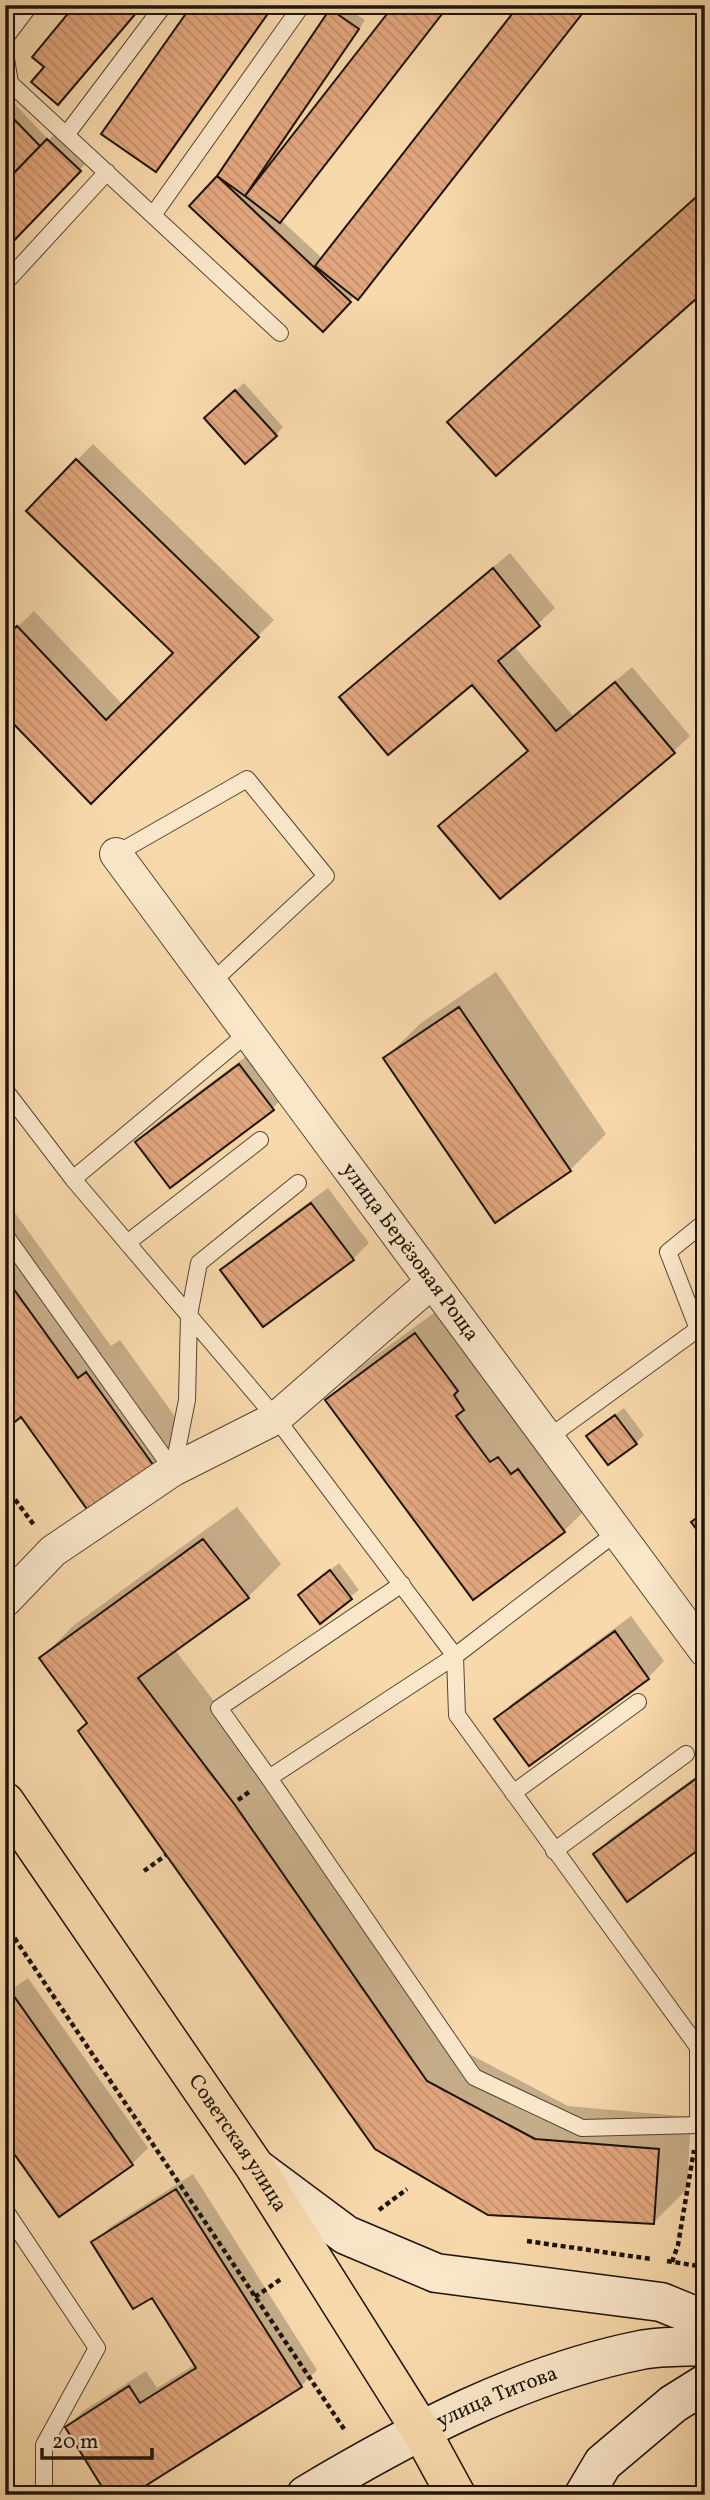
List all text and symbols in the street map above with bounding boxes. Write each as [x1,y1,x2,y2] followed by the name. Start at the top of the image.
[334,1157,486,1348] street label: улица Берёзовая Роща
[181,2069,294,2218] street label: Советская улица
[431,2359,561,2435] street label: улица Титова
[42,2416,152,2460] scale bar
[52,2428,98,2457] text: 20 m

